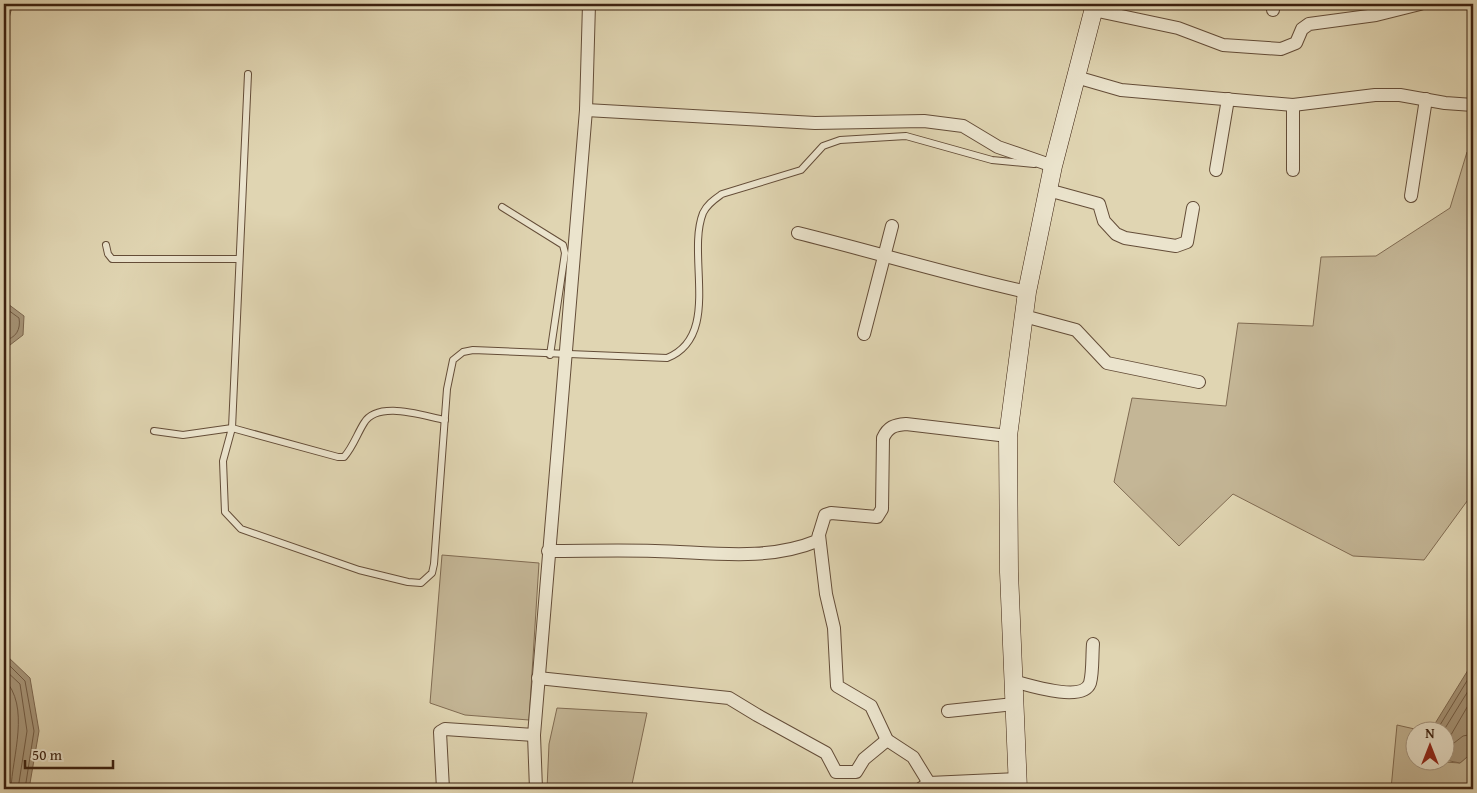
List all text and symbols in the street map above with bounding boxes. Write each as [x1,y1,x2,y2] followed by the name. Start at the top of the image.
[1404,720,1454,770] north arrow
[1425,723,1435,743] text: N
[25,738,112,770] scale bar
[32,744,63,765] text: 50 m

